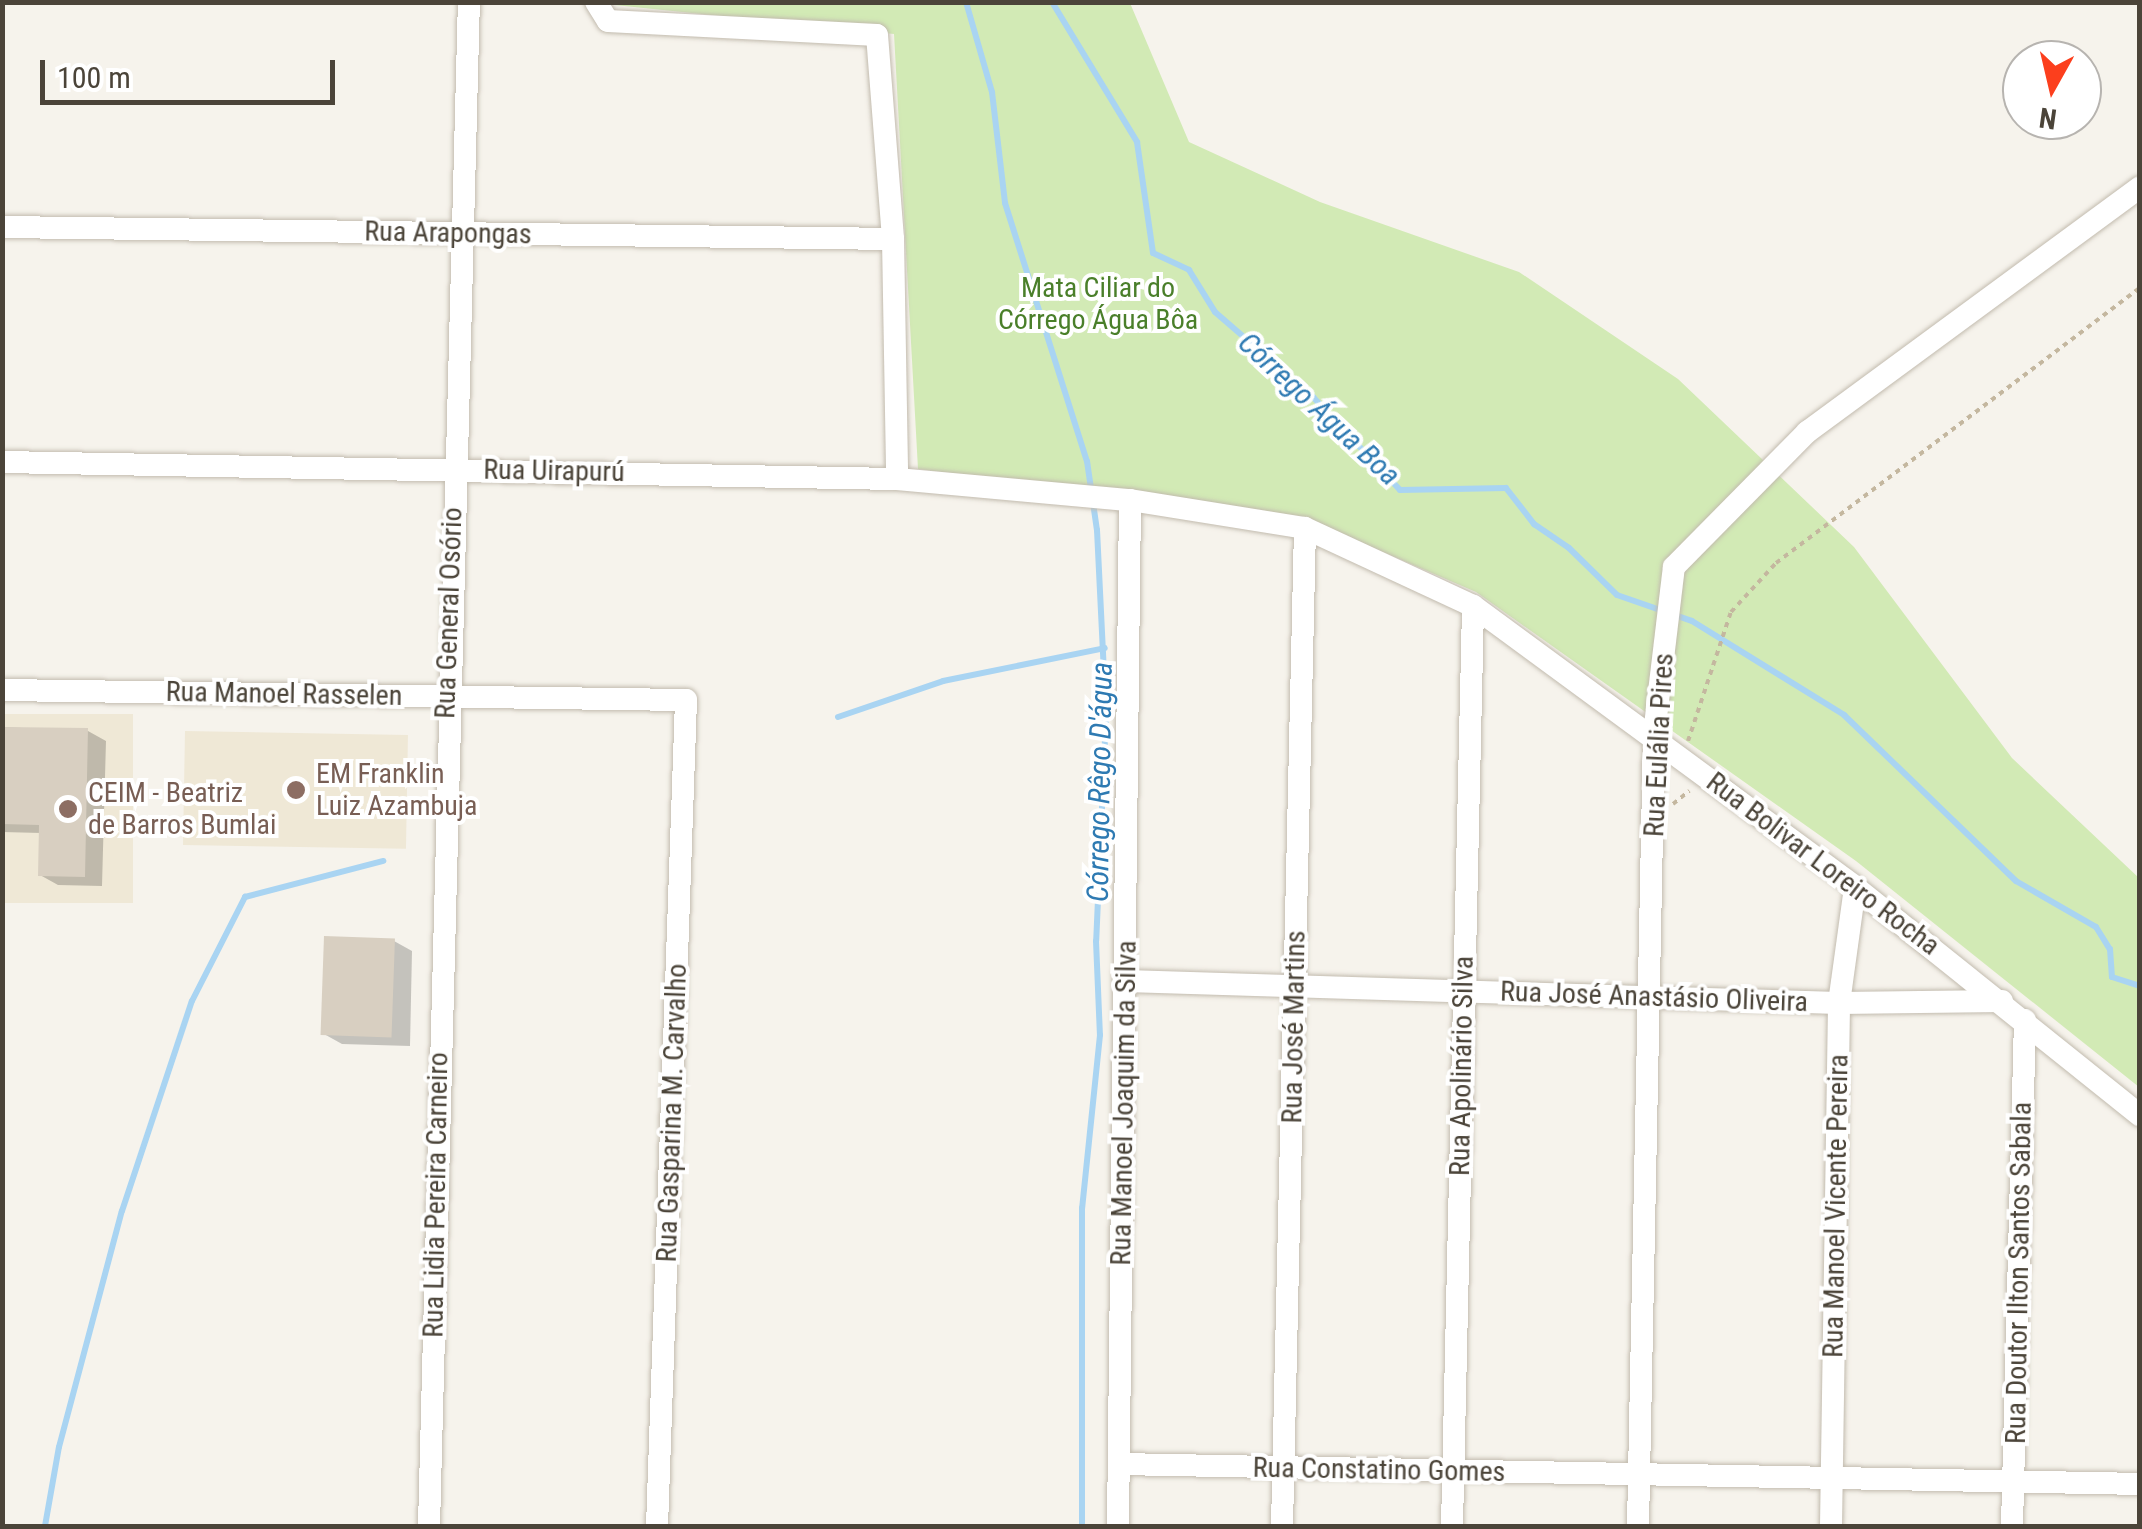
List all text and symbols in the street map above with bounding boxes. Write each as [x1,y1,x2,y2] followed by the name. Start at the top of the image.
[45,40,340,102] scale bar
[2002,40,2102,140] north arrow
[57,60,131,95] text: 100 m
[2037,101,2059,136] text: N
[364,215,532,251] street label: Rua Arapongas
[998,271,1198,337] park label: Mata Ciliar do Córrego Água Bôa
[1231,325,1407,493] water label: Córrego Água Boa
[483,453,625,489] street label: Rua Uirapurú
[429,507,469,719] street label: Rua General Osório
[1637,652,1681,838] street label: Rua Eulália Pires
[1080,662,1120,902] water label: Córrego Rêgo D'água
[166,675,402,713] street label: Rua Manoel Rasselen
[316,757,478,823] place label: EM Franklin Luiz Azambuja
[1700,765,1946,963] street label: Rua Bolivar Loreiro Rocha
[88,776,276,842] place label: CEIM - Beatriz de Barros Bumlai
[285,779,307,801] marker: EM Franklin Luiz Azambuja
[57,798,79,820] marker: CEIM - Beatriz de Barros Bumlai
[1276,930,1312,1124] street label: Rua José Martins
[1104,940,1144,1266] street label: Rua Manoel Joaquim da Silva
[1443,956,1481,1176] street label: Rua Apolinário Silva
[650,963,694,1263] street label: Rua Gasparina M. Carvalho
[1500,975,1808,1019] street label: Rua José Anastásio Oliveira
[417,1052,455,1338] street label: Rua Lidia Pereira Carneiro
[1817,1054,1855,1358] street label: Rua Manoel Vicente Pereira
[1999,1102,2039,1444] street label: Rua Doutor Ilton Santos Sabala
[1252,1451,1506,1489] street label: Rua Constatino Gomes

